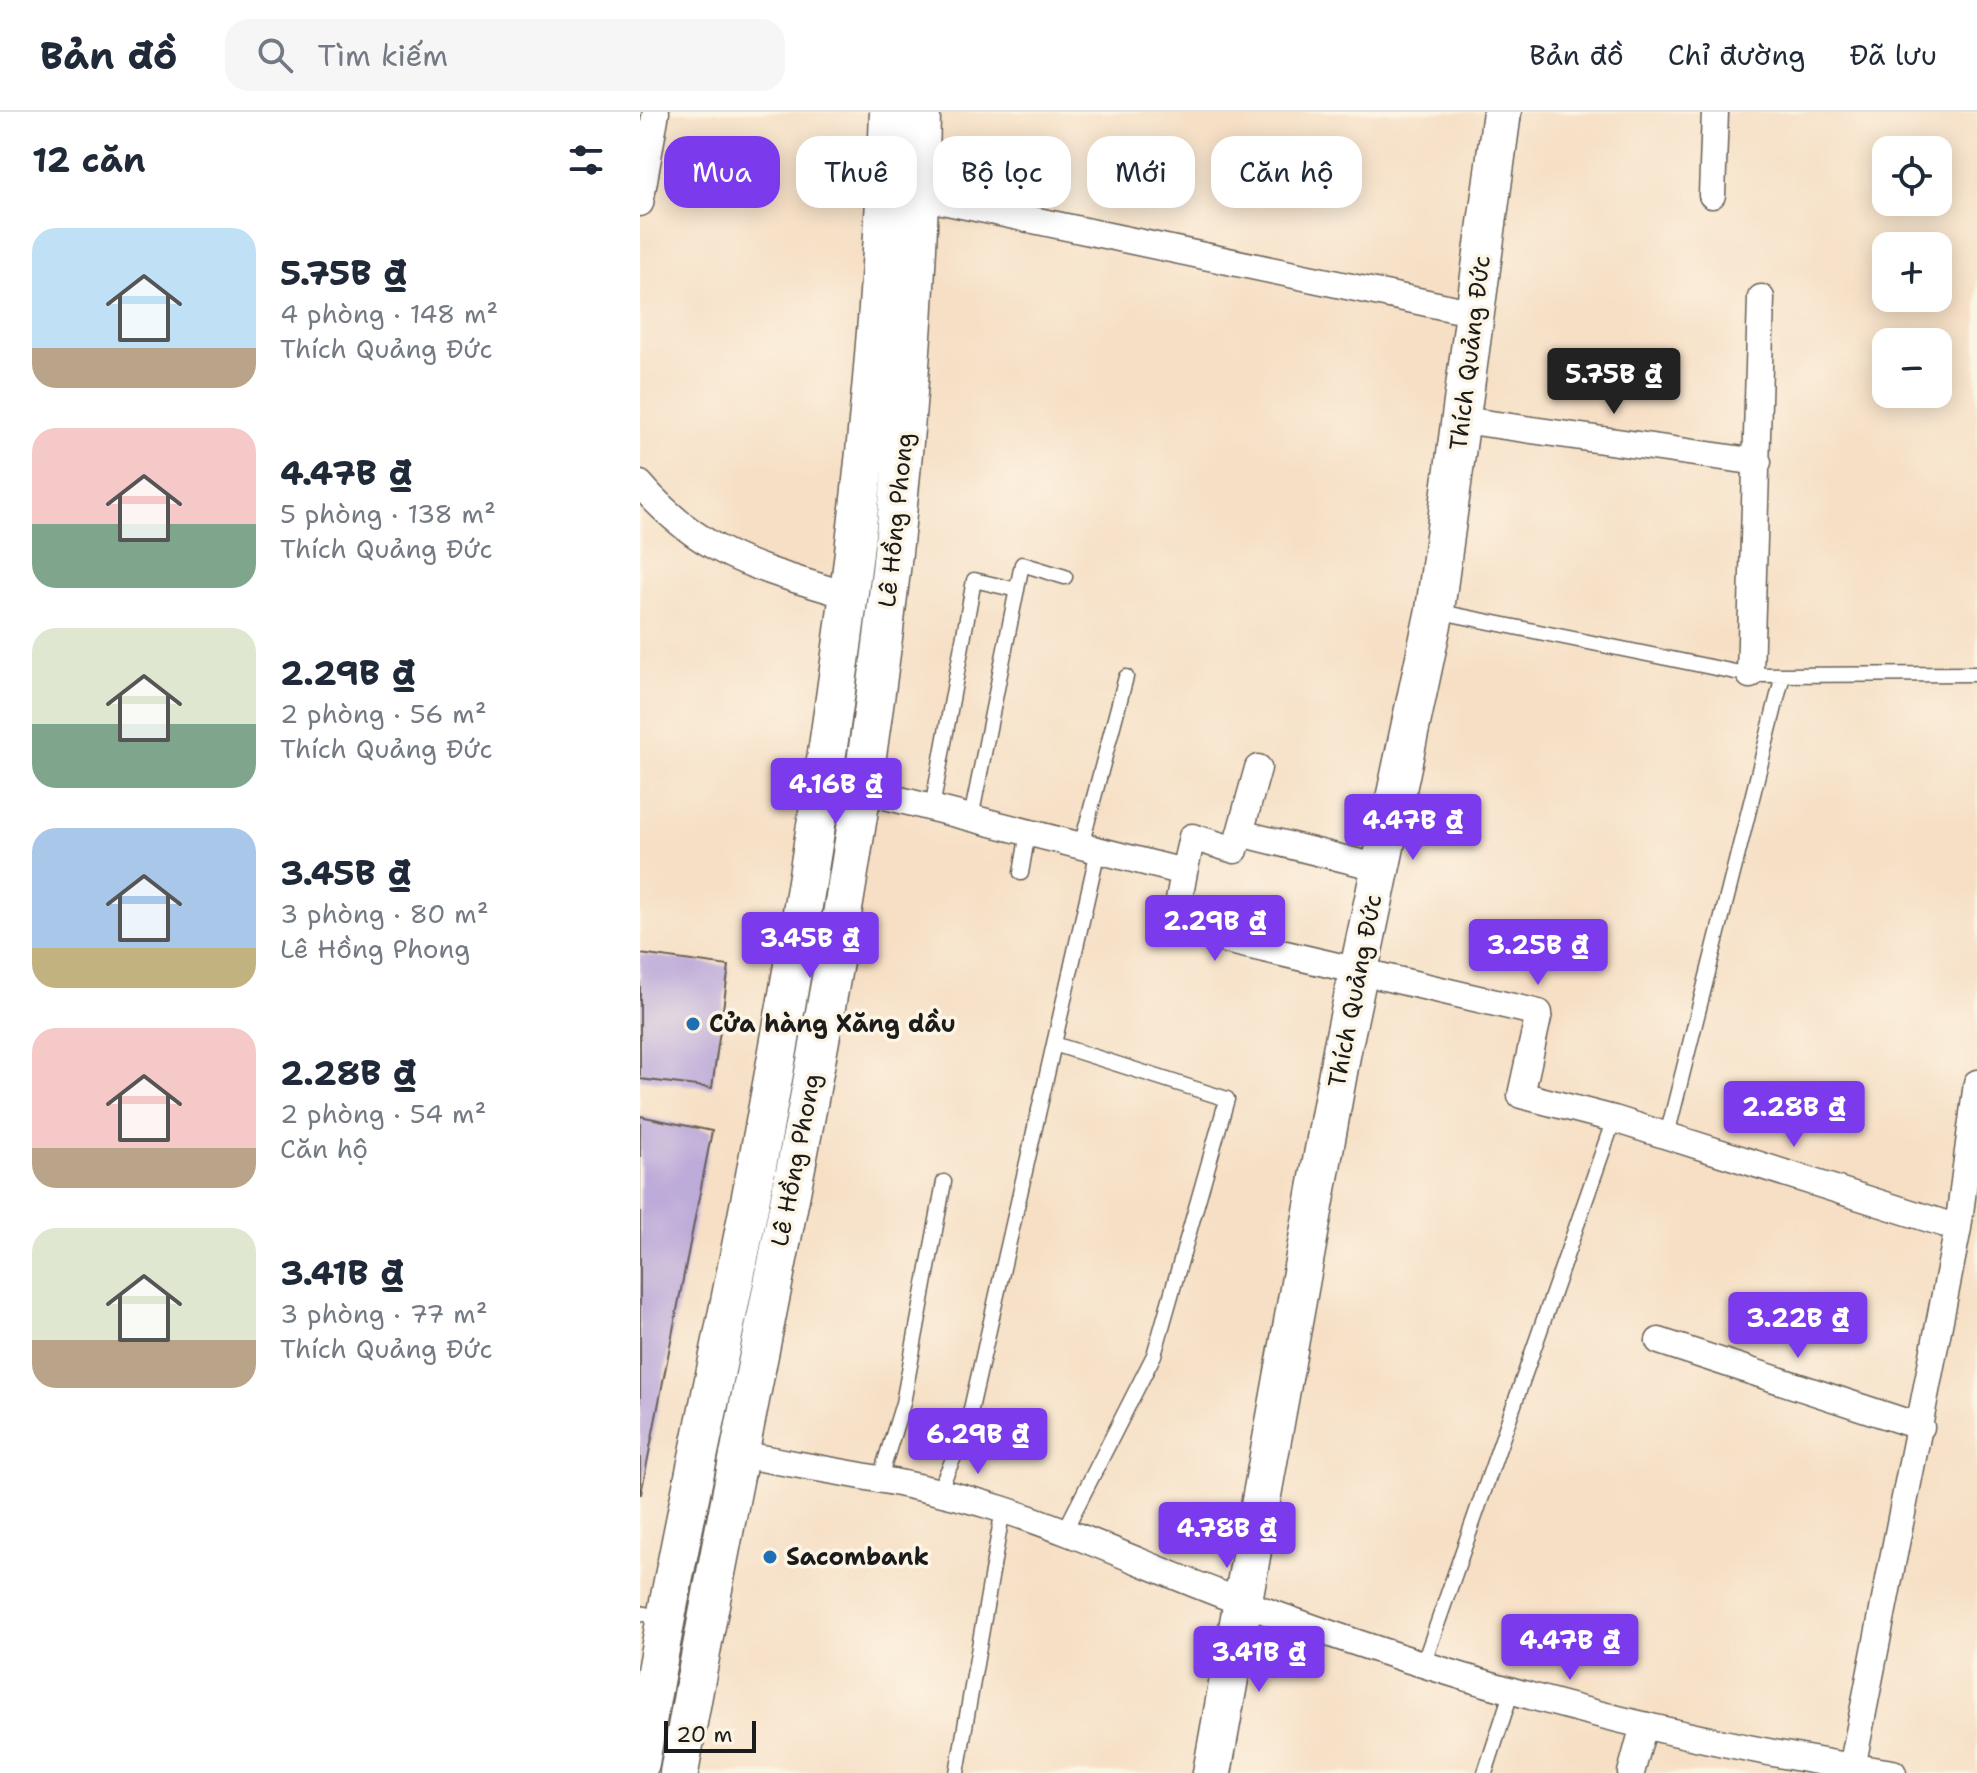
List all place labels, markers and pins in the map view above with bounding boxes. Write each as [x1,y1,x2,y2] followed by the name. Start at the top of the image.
[1540,348,1688,416] pin: 5.75B ₫
[762,758,910,826] pin: 4.16B ₫
[1339,794,1487,862] pin: 4.47B ₫
[1141,895,1289,963] pin: 2.29B ₫
[736,912,884,980] pin: 3.45B ₫
[1464,919,1612,987] pin: 3.25B ₫
[709,1008,956,1040] place label: Cửa hàng Xăng dầu
[684,1015,702,1033] marker: Cửa hàng Xăng dầu
[1720,1081,1868,1149] pin: 2.28B ₫
[1724,1292,1872,1360] pin: 3.22B ₫
[904,1408,1052,1476] pin: 6.29B ₫
[1153,1502,1301,1570] pin: 4.78B ₫
[786,1541,929,1573] place label: Sacombank
[761,1548,779,1566] marker: Sacombank
[1496,1614,1644,1682] pin: 4.47B ₫
[1185,1626,1333,1694] pin: 3.41B ₫

